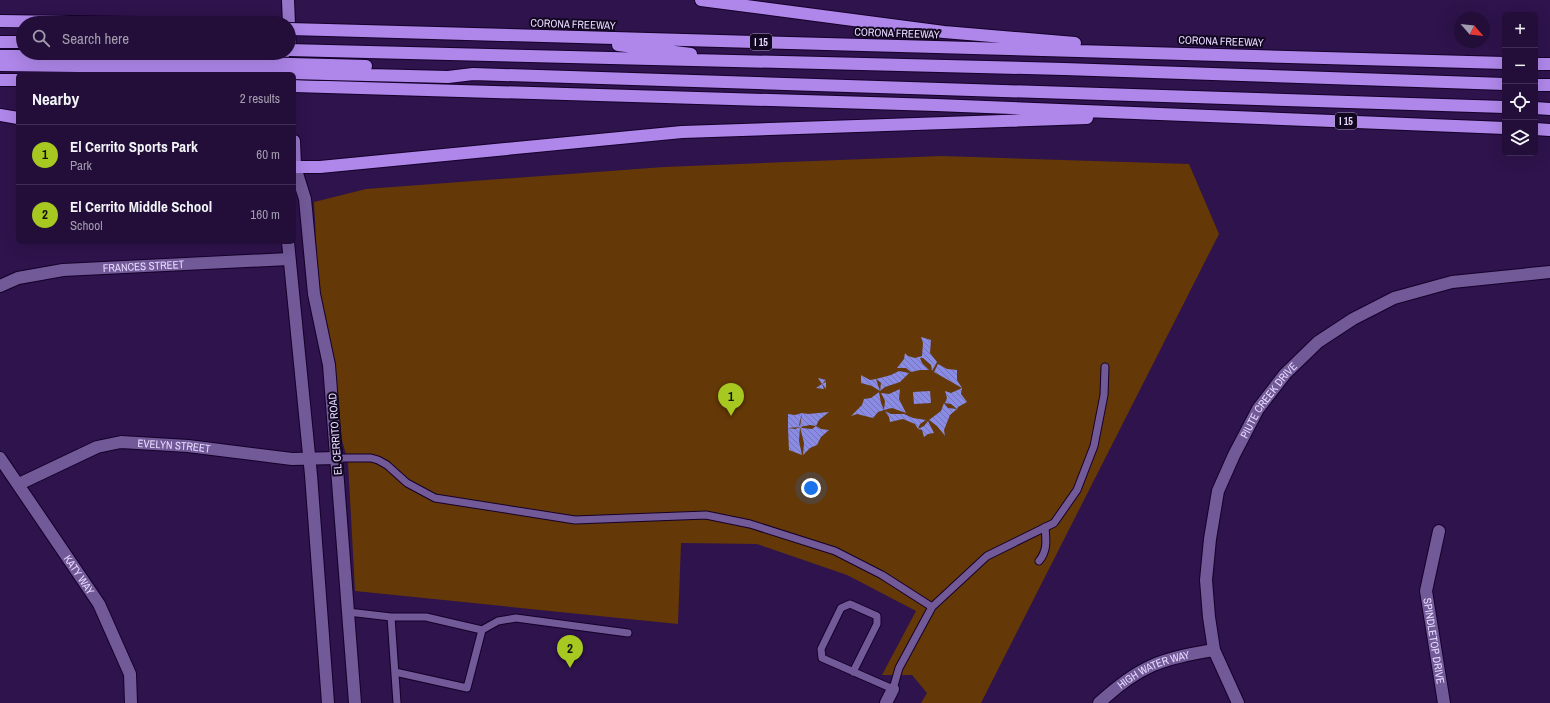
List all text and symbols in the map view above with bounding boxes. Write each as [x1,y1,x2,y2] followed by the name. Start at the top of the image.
[1454,12,1490,48] north arrow
[1502,12,1538,156] map controls
[1502,12,1538,48] button: +
[16,16,296,60] search box
[530,16,616,32] street label: CORONA FREEWAY
[854,25,940,41] street label: CORONA FREEWAY
[30,27,52,49] icon: search
[62,28,129,49] text: Search here
[1178,33,1264,49] street label: CORONA FREEWAY
[750,34,772,50] road number: I 15
[1502,48,1538,84] button: −
[1502,84,1538,120] button: locate
[32,87,79,110] text: Nearby
[240,90,280,107] text: 2 results
[1335,113,1357,129] road number: I 15
[1502,120,1538,156] button: layers
[70,136,198,157] text: El Cerrito Sports Park
[42,146,48,163] text: 1
[256,146,280,163] text: 60 m
[70,157,92,174] text: Park
[70,196,212,217] text: El Cerrito Middle School
[42,206,48,223] text: 2
[250,206,280,223] text: 160 m
[70,217,103,234] text: School
[103,257,185,275] street label: FRANCES STREET
[1237,359,1300,441] street label: PIUTE CREEK DRIVE
[718,383,744,416] pin: 1
[325,393,345,475] street label: EL CERRITO ROAD
[137,436,212,456] street label: EVELYN STREET
[801,478,821,498] your location
[61,552,98,597] street label: KATY WAY
[1420,597,1448,685] street label: SPINDLETOP DRIVE
[557,635,583,668] pin: 2
[1114,647,1191,692] street label: HIGH WATER WAY

